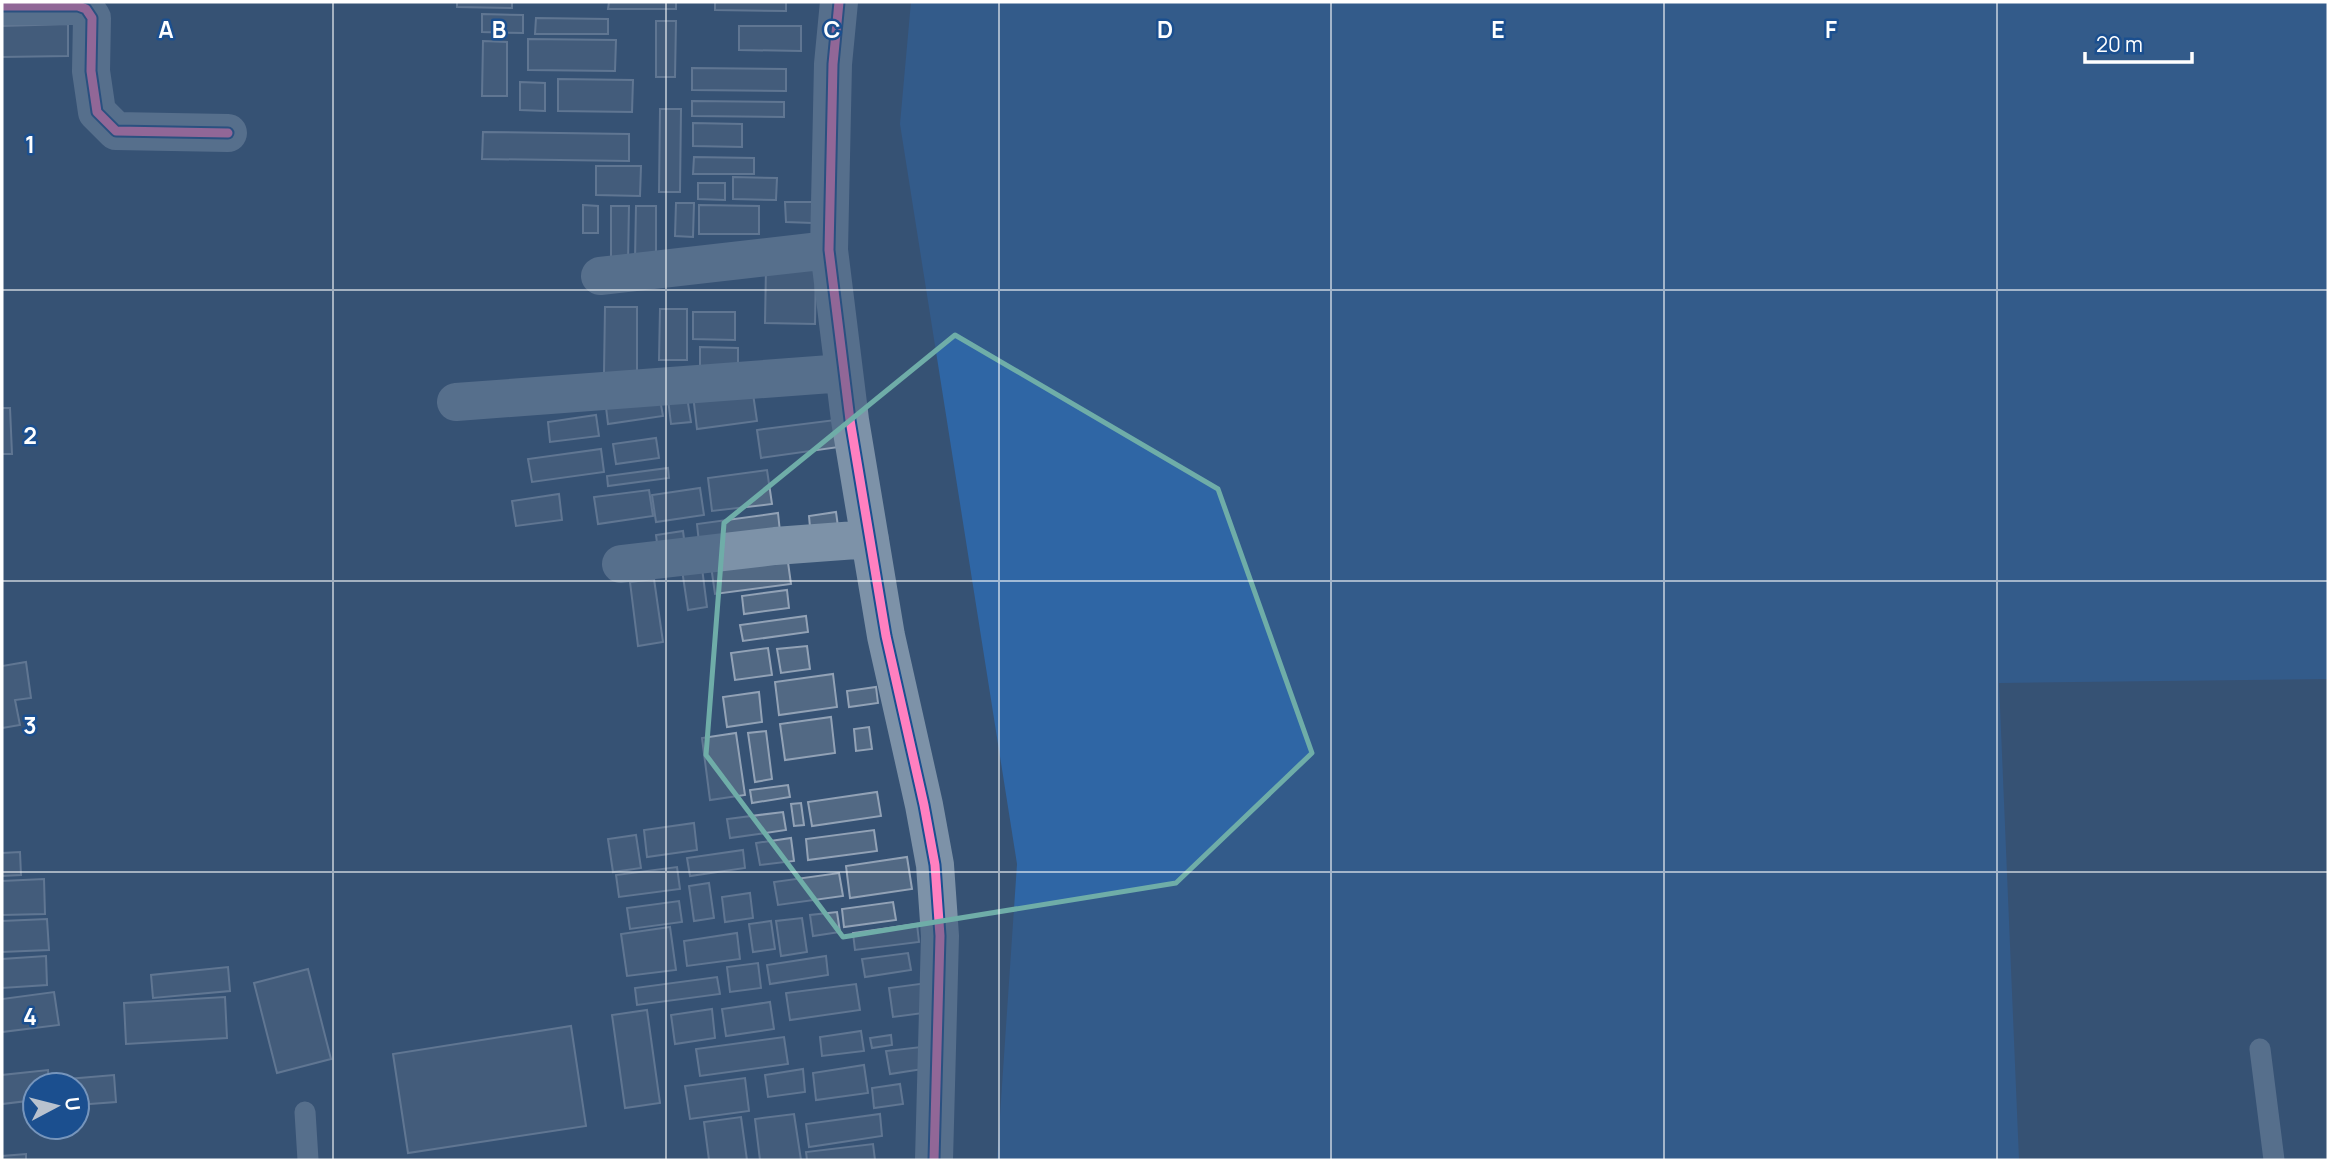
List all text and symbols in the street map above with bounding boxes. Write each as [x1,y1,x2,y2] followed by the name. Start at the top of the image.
[158,13,174,45] text: A
[492,13,506,45] text: B
[824,13,841,45] text: C
[1157,13,1173,45] text: D
[1491,13,1505,45] text: E
[1825,13,1837,45] text: F
[2085,21,2192,65] scale bar
[2096,30,2143,58] text: 20 m
[25,128,35,160] text: 1
[23,419,37,451] text: 2
[23,709,37,741] text: 3
[23,1000,37,1032] text: 4
[21,1071,91,1141] north arrow
[59,1096,87,1112] text: U

